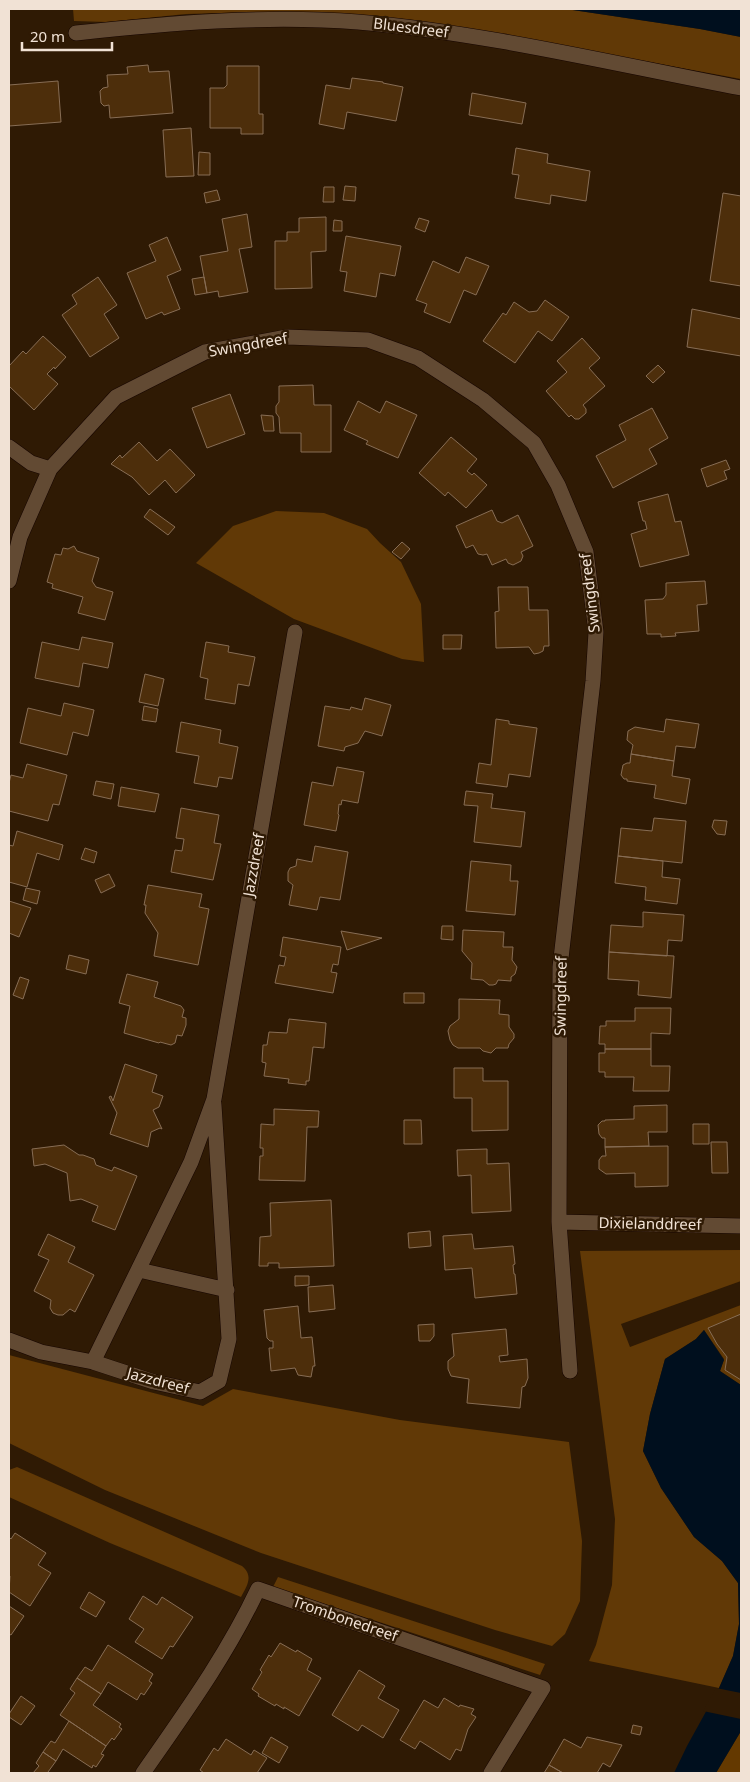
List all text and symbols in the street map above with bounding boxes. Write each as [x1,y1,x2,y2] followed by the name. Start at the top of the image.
[372,12,451,42] street label: Bluesdreef
[22,20,112,52] scale bar
[30,26,65,46] text: 20 m
[207,327,290,361] street label: Swingdreef
[574,552,604,634] street label: Swingdreef
[237,831,269,900] street label: Jazzdreef
[549,955,571,1036] street label: Swingdreef
[598,1212,703,1234] street label: Dixielanddreef
[123,1362,192,1398] street label: Jazzdreef
[290,1591,401,1646] street label: Trombonedreef

